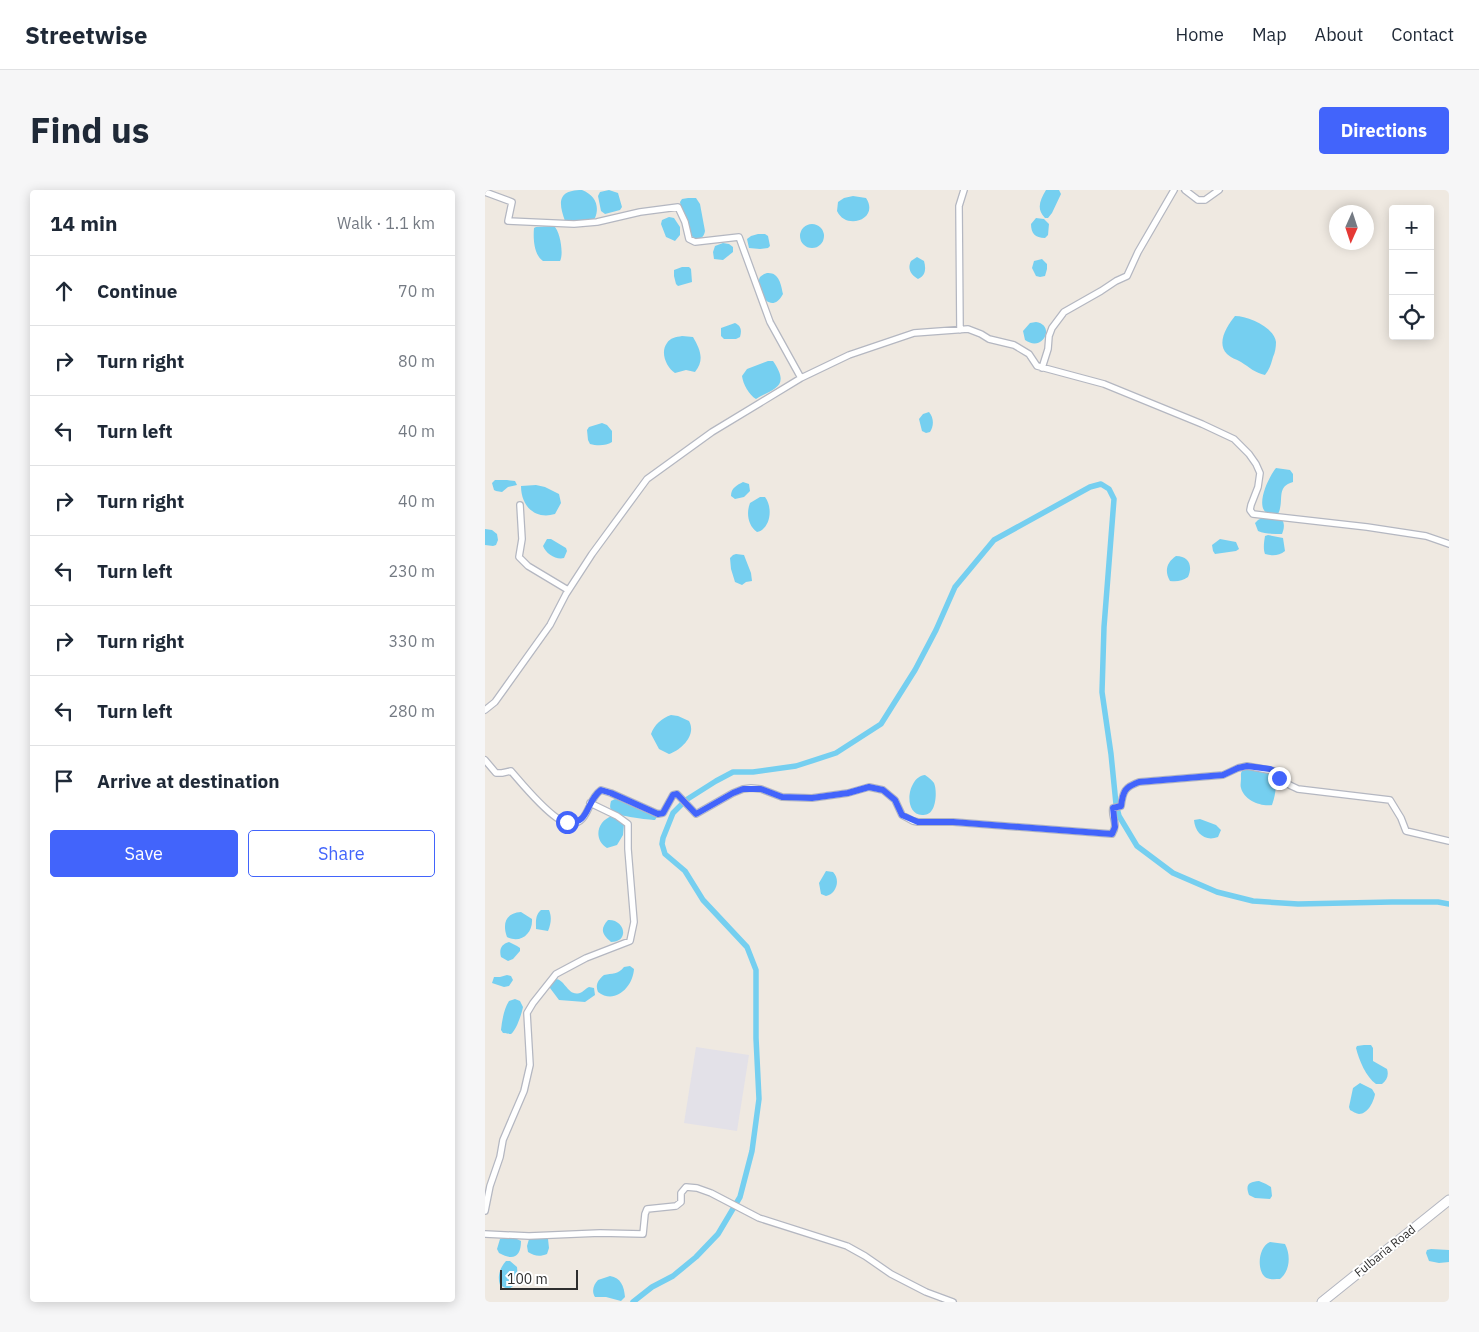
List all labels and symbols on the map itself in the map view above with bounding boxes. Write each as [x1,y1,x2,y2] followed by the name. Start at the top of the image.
[1329,205,1374,250] north arrow
[1268,767,1291,790] route end
[556,811,579,834] route start
[1351,1221,1418,1280] street label: Fulbaria Road
[500,1267,577,1290] scale bar

